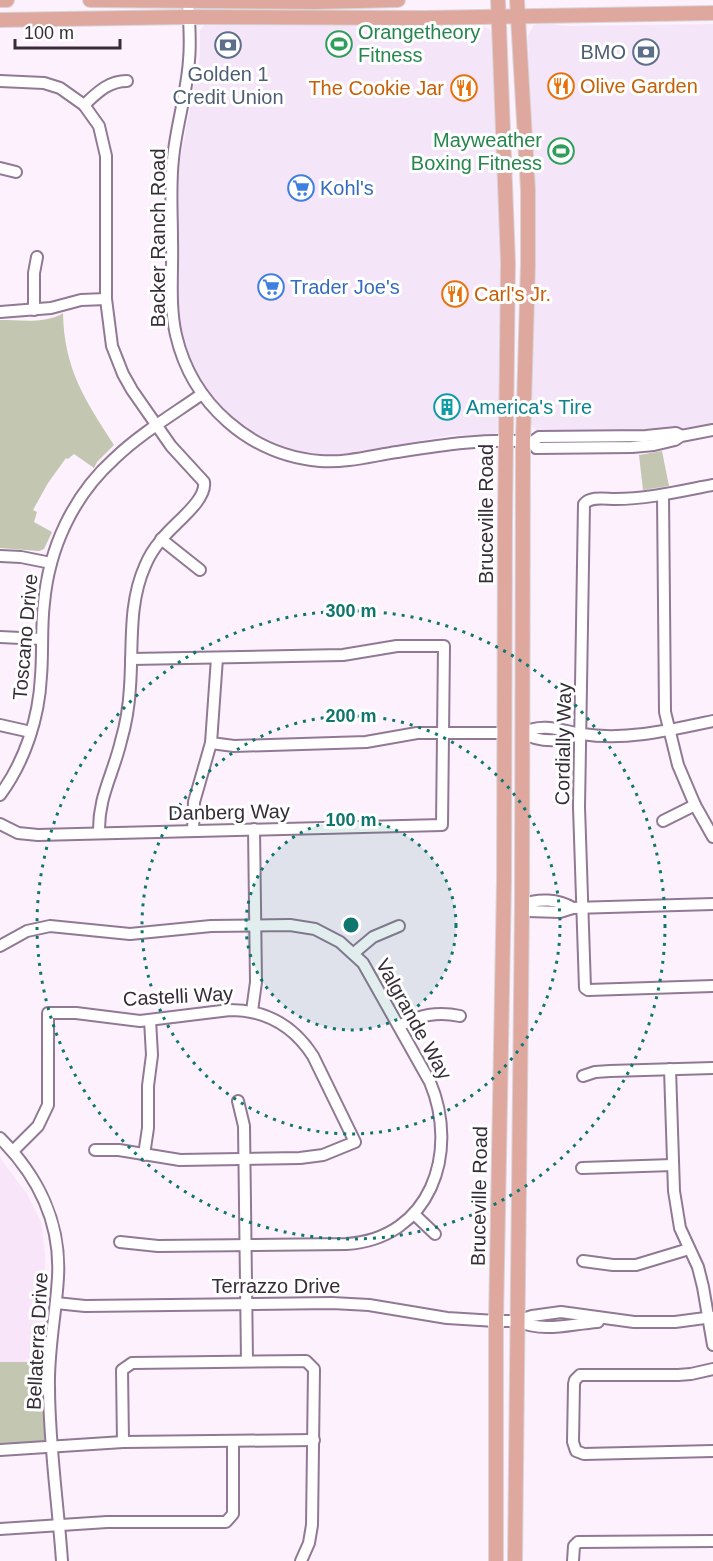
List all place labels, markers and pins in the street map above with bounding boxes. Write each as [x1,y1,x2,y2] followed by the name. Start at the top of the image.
[358,21,480,66] place label: Orangetheory Fitness
[324,29,354,59] sports icon: Orangetheory Fitness
[213,30,243,60] bank icon: Golden 1 Credit Union
[631,37,661,67] bank icon: BMO
[580,41,626,63] place label: BMO
[172,63,284,108] place label: Golden 1 Credit Union
[546,71,576,101] restaurant icon: Olive Garden
[449,73,479,103] restaurant icon: The Cookie Jar
[580,75,698,97] place label: Olive Garden
[308,77,444,99] place label: The Cookie Jar
[411,129,542,174] place label: Mayweather Boxing Fitness
[546,136,576,166] sports icon: Mayweather Boxing Fitness
[286,173,316,203] supermarket icon: Kohl's
[320,177,374,199] place label: Kohl's
[256,272,286,302] supermarket icon: Trader Joe's
[290,276,400,298] place label: Trader Joe's
[440,279,470,309] restaurant icon: Carl's Jr.
[474,283,551,305] place label: Carl's Jr.
[432,392,462,422] building icon: America's Tire
[466,396,592,418] place label: America's Tire
[341,915,361,935] centre of rings

